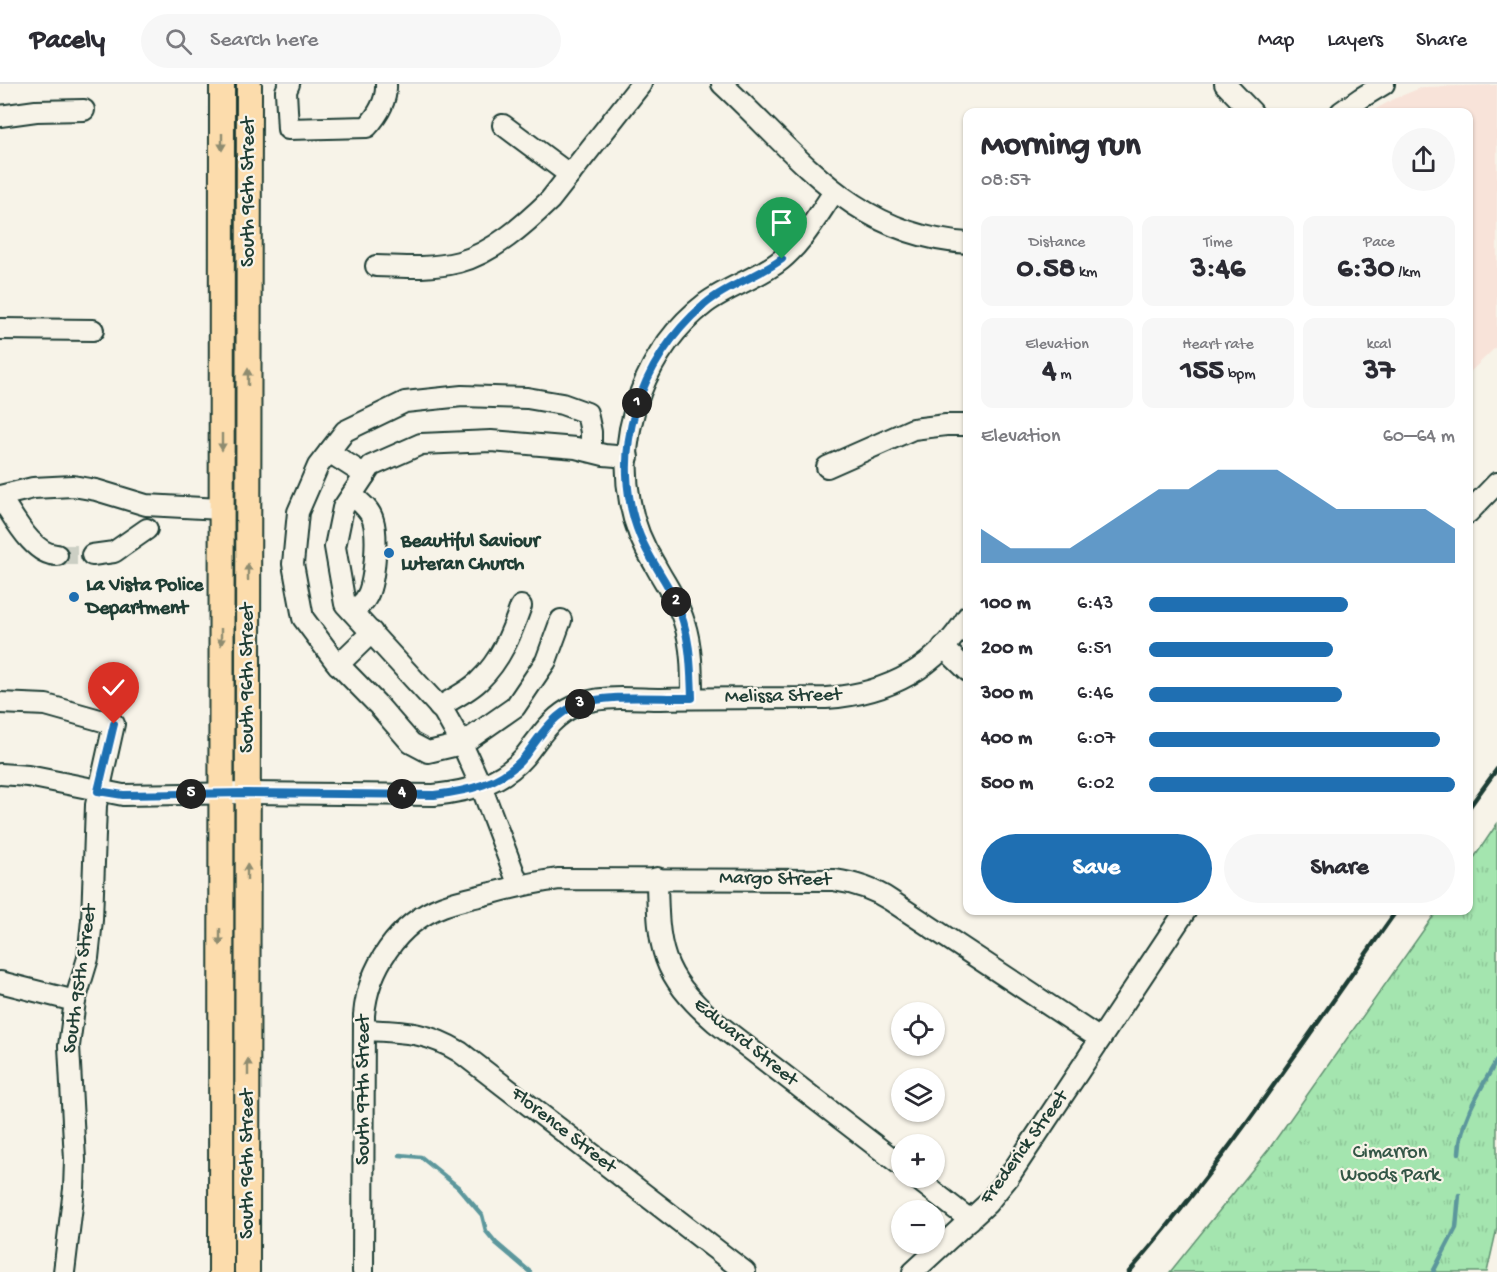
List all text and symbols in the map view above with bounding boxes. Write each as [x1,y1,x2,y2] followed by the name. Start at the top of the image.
[141,14,561,68] search box
[30,25,105,58] text: Pacely
[162,25,195,58] icon: search
[210,28,318,54] text: Search here
[1258,29,1294,54] text: Map
[1327,29,1383,54] text: Layers
[1416,29,1467,54] text: Share
[238,115,261,267] street label: South 96th Street
[981,128,1141,166] text: Morning run
[1392,128,1455,191] button: share
[217,133,227,152] one-way arrow
[981,170,1031,193] text: 08:57
[756,197,807,259] pin
[765,206,798,239] icon: arrive
[1029,234,1085,253] text: Distance
[1203,234,1233,253] text: Time
[1363,234,1395,253] text: Pace
[1017,253,1075,288] text: 0.58
[1191,253,1245,288] text: 3:46
[1337,253,1395,288] text: 6:30
[1075,264,1097,283] text: km
[1395,264,1421,283] text: /km
[1025,336,1089,355] text: Elevation
[1182,336,1254,355] text: Heart rate
[1367,336,1391,355] text: kcal
[1042,355,1057,390] text: 4
[1180,355,1224,390] text: 155
[1363,355,1395,390] text: 37
[1057,366,1072,385] text: m
[1224,366,1256,385] text: bpm
[244,367,253,386] one-way arrow
[622,388,652,418] pin: 1
[634,393,640,412] text: 1
[981,426,1061,449] text: Elevation
[1383,426,1455,449] text: 60–64 m
[217,433,227,452] one-way arrow
[400,531,541,577] place label: Beautiful Saviour Luteran Church
[382,546,396,560] marker: Beautiful Saviour Luteran Church
[243,562,253,581] one-way arrow
[84,575,204,621] place label: La Vista Police Department
[661,587,691,617] pin: 2
[67,590,81,604] marker: La Vista Police Department
[672,592,680,611] text: 2
[981,593,1031,616] text: 100 m
[1077,593,1113,616] text: 6:43
[237,601,260,753] street label: South 96th Street
[216,628,226,647] one-way arrow
[981,638,1032,661] text: 200 m
[1077,638,1112,661] text: 6:51
[88,662,139,724] pin
[97,671,130,704] icon: check
[981,683,1033,706] text: 300 m
[1077,683,1113,706] text: 6:46
[724,684,843,710] street label: Melissa Street
[565,689,595,719] pin: 3
[576,694,584,713] text: 3
[981,728,1032,751] text: 400 m
[1077,728,1115,751] text: 6:07
[981,773,1033,796] text: 500 m
[1077,773,1115,796] text: 6:02
[176,779,206,809] pin: 5
[387,779,417,809] pin: 4
[187,784,195,803] text: 5
[398,784,406,803] text: 4
[981,834,1212,903] button: Save
[1224,834,1455,903] button: Share
[242,862,252,881] one-way arrow
[719,868,833,893] street label: Margo Street
[59,901,103,1055] street label: South 95th Street
[215,928,225,947] one-way arrow
[688,994,803,1093] street label: Edward Street
[891,1002,945,1254] map controls
[891,1002,945,1056] button: locate
[353,1013,376,1165] street label: South 97th Street
[243,1057,253,1076] one-way arrow
[891,1068,945,1122] button: layers
[505,1082,622,1180] street label: Florence Street
[975,1085,1075,1210] street label: Frederick Street
[237,1087,260,1239] street label: South 96th Street
[891,1134,945,1188] button: +
[1340,1142,1442,1188] park label: Cimarron Woods Park
[891,1200,945,1254] button: −

